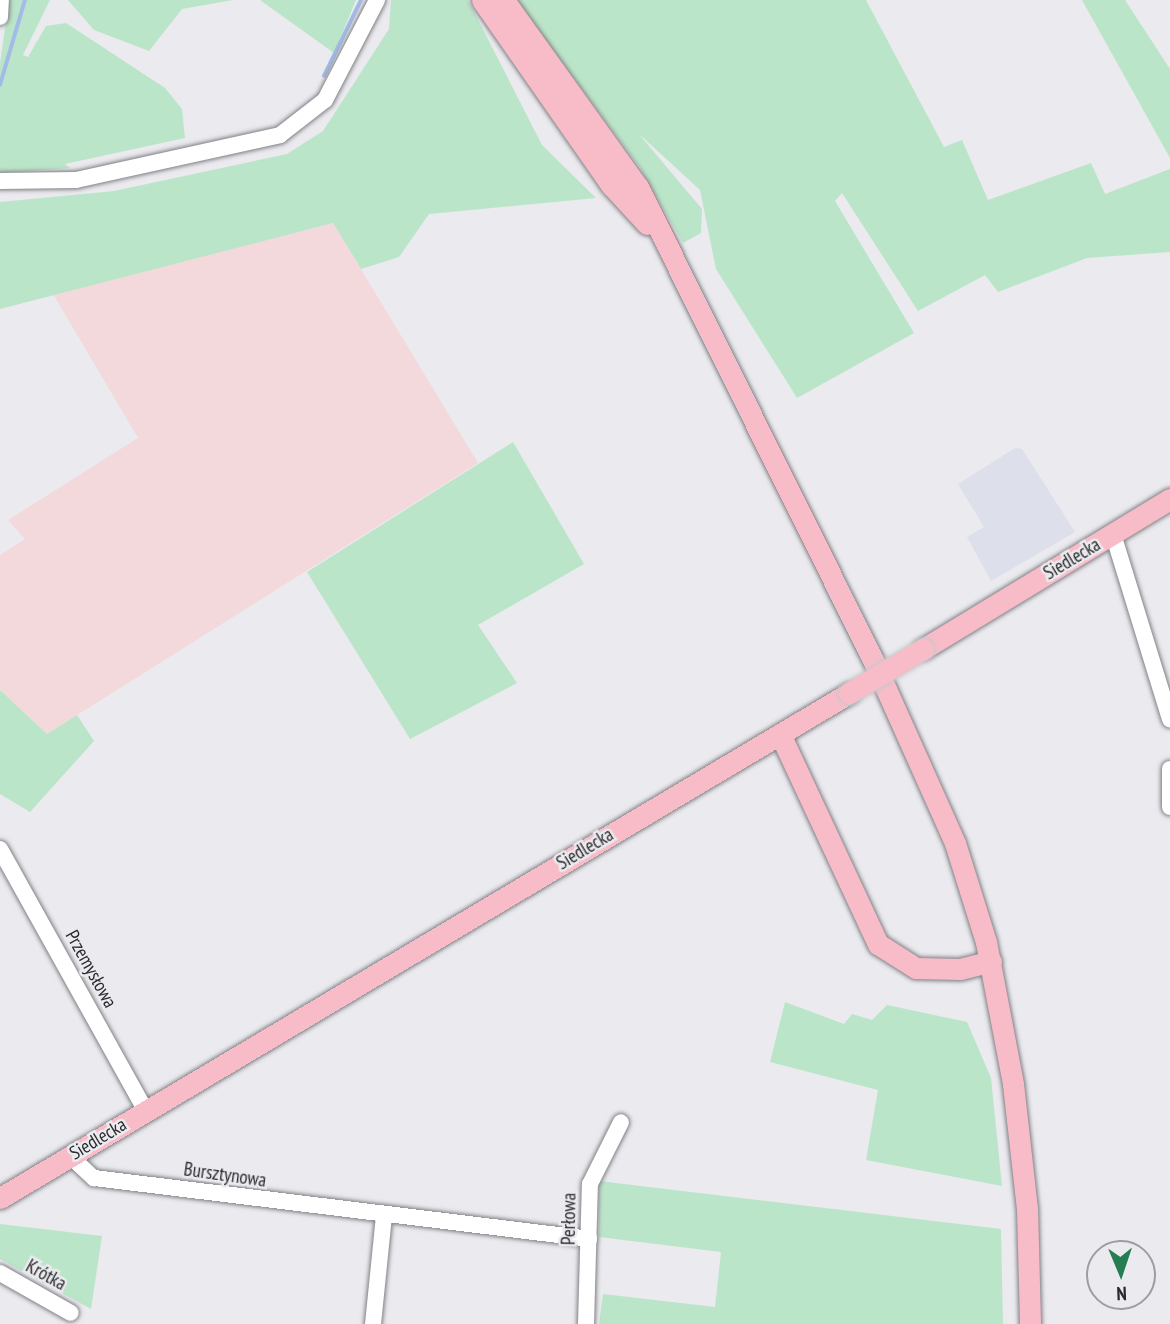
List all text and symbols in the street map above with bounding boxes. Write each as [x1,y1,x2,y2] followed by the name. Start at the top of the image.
[1039,533,1105,585] street label: Siedlecka
[552,823,618,875] street label: Siedlecka
[60,926,122,1012] street label: Przemysłowa
[65,1113,131,1165] street label: Siedlecka
[182,1158,268,1192] street label: Bursztynowa
[557,1193,581,1245] street label: Perłowa
[1086,1240,1156,1310] north arrow
[22,1255,70,1295] street label: Krótka
[1116,1282,1127,1306] text: N

